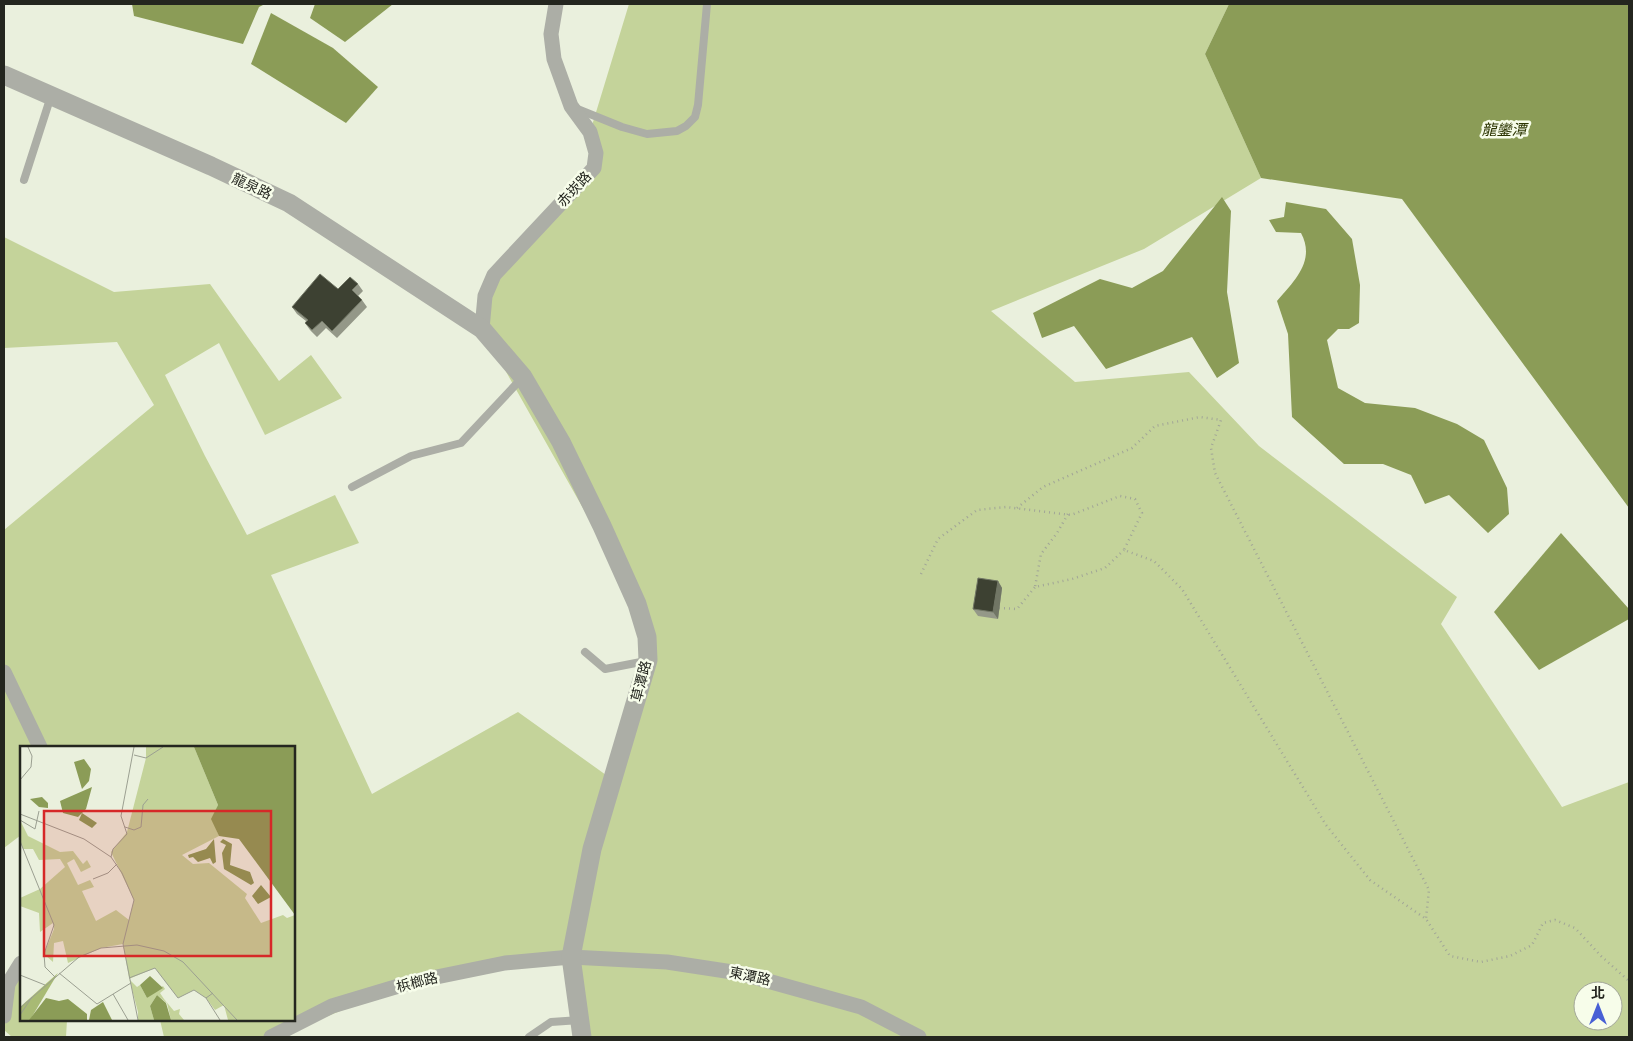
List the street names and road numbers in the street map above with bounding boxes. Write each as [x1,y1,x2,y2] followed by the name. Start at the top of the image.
[553,168,595,210] street label: 赤崁路
[229,169,275,203] street label: 龍泉路
[627,658,655,704] street label: 草潭路
[728,963,772,989] street label: 東潭路
[394,968,440,996] street label: 梹榔路

